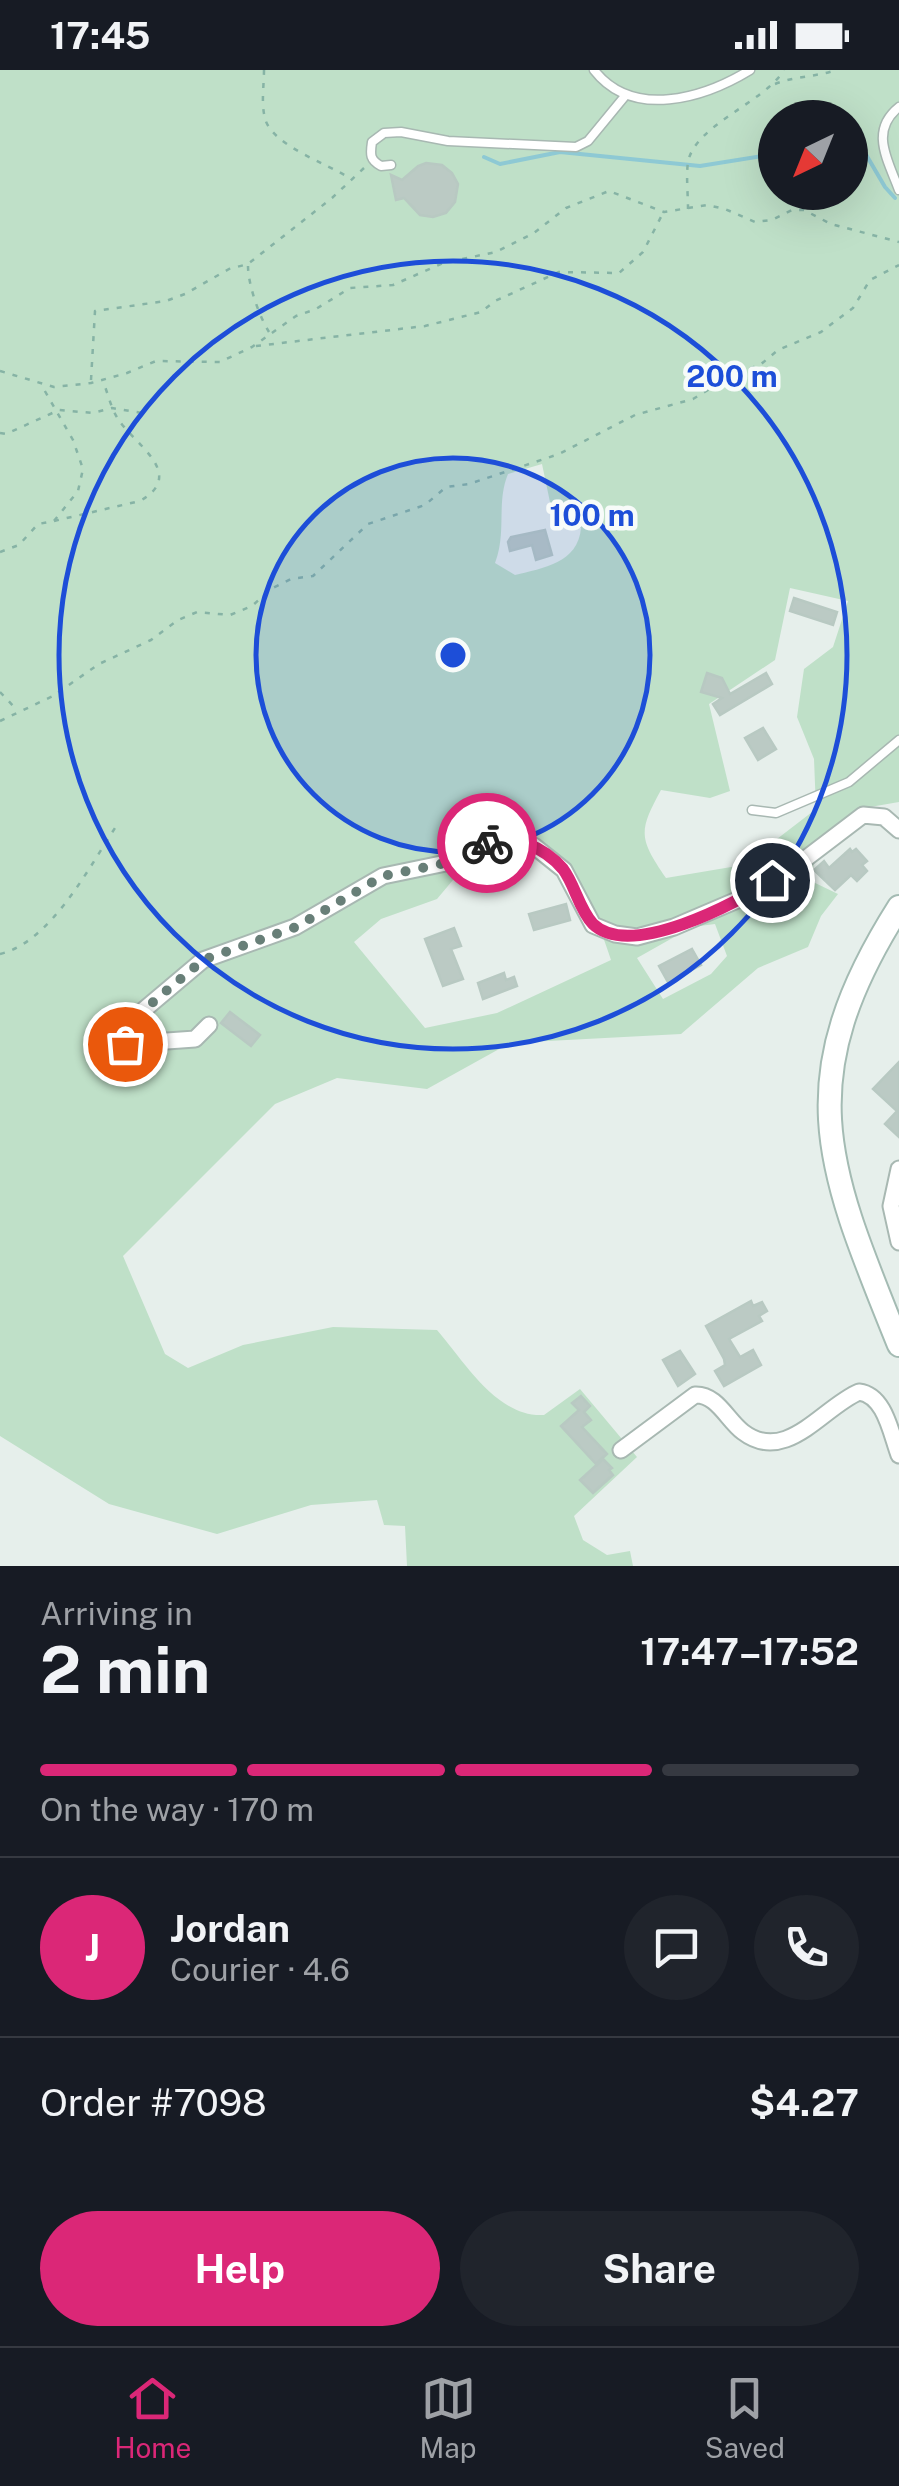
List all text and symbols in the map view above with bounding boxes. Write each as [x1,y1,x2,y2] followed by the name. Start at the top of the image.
[50,13,150,58] text: 17:45
[758,100,868,210] north arrow
[758,100,868,210] map controls
[686,358,778,394] text: 200 m
[549,497,635,533] text: 100 m
[435,637,471,673] centre of rings
[437,793,537,893] courier
[460,816,515,871] icon: bike
[730,838,815,923] pin
[745,853,800,908] icon: home
[83,1002,168,1087] pin
[98,1017,153,1072] icon: bag
[40,1595,193,1632] text: Arriving in
[640,1629,859,1674] text: 17:47–17:52
[40,1631,210,1708] text: 2 min
[40,1791,314,1828] text: On the way · 170 m
[624,1895,729,2000] button: chat
[754,1895,859,2000] button: phone
[170,1906,290,1951] text: Jordan
[85,1925,100,1970] text: J
[170,1951,350,1988] text: Courier · 4.6
[40,2080,267,2125] text: Order #7098
[749,2080,859,2125] text: $4.27
[40,2211,440,2326] button: Help
[460,2211,859,2326] button: Share
[114,2371,191,2464] tab: Home
[420,2371,476,2464] tab: Map
[705,2371,785,2464] tab: Saved

